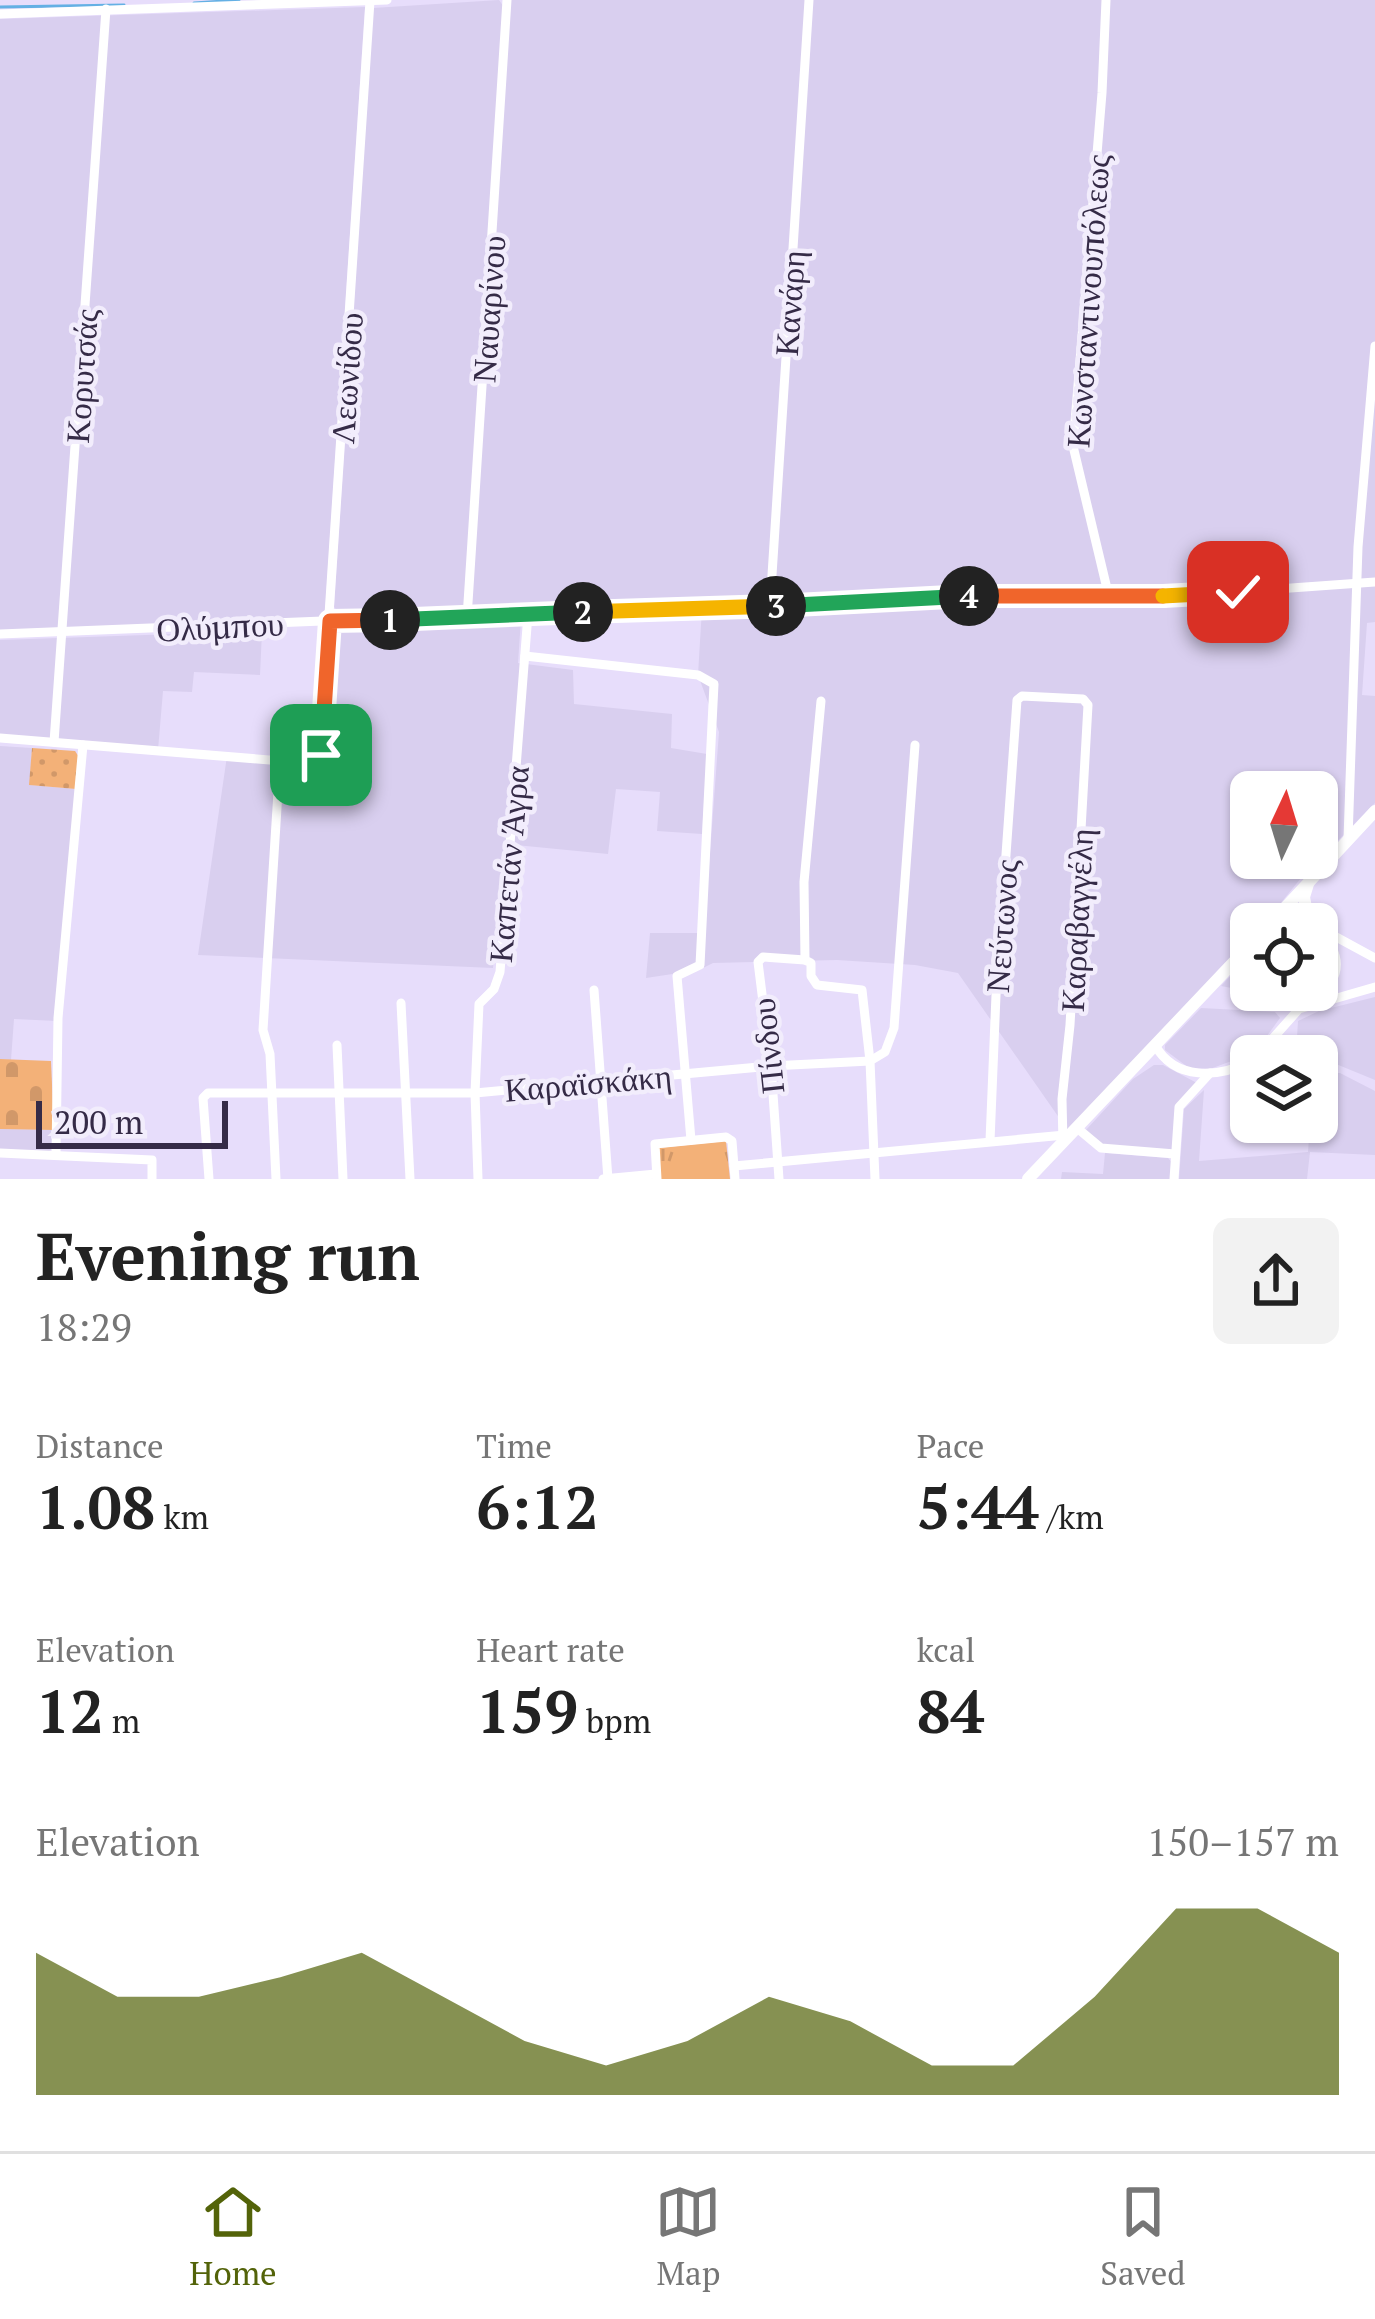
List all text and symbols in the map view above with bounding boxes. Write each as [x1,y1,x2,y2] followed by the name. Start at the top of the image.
[1055,153,1119,449] street label: Κωνσταντινουπόλεως
[461,234,515,384] street label: Ναυαρίνου
[764,249,814,357] street label: Κανάρη
[55,307,107,445] street label: Κορυτσάς
[320,311,372,445] street label: Λεωνίδου
[1187,541,1289,643] pin
[1205,559,1271,625] icon: check
[939,566,999,626] pin: 4
[960,574,978,617] text: 4
[746,576,806,636] pin: 3
[553,582,613,642] pin: 2
[767,584,785,627] text: 3
[360,590,420,650] pin: 1
[574,590,592,633] text: 2
[381,598,399,641] text: 1
[155,601,285,651] street label: Ολύμπου
[270,704,372,806] pin
[288,722,354,788] icon: arrive
[478,764,538,964] street label: Καπετάν Άγρα
[1230,771,1338,879] north arrow
[1230,771,1338,1143] map controls
[1050,827,1102,1013] street label: Καραβαγγέλη
[975,858,1027,994] street label: Νεύτωνος
[1230,903,1338,1011] button: locate
[741,996,793,1096] street label: Πίνδου
[1230,1035,1338,1143] button: layers
[503,1053,673,1111] street label: Καραϊσκάκη
[36,1095,228,1148] scale bar
[54,1100,143,1143] text: 200 m
[36,1211,420,1299] text: Evening run
[1213,1218,1339,1344] button: share
[36,1300,132,1352] text: 18:29
[36,1424,163,1467] text: Distance
[476,1424,552,1467] text: Time
[917,1424,984,1467] text: Pace
[36,1467,155,1546] text: 1.08
[476,1467,599,1546] text: 6:12
[917,1467,1039,1546] text: 5:44
[155,1495,209,1538] text: km
[1039,1495,1104,1538] text: /km
[36,1628,175,1671] text: Elevation
[476,1628,625,1671] text: Heart rate
[917,1628,975,1671] text: kcal
[36,1671,104,1750] text: 12
[476,1671,578,1750] text: 159
[917,1671,984,1750] text: 84
[104,1699,140,1742] text: m
[578,1699,651,1742] text: bpm
[36,1815,200,1867] text: Elevation
[1147,1815,1339,1867] text: 150–157 m
[189,2179,277,2294] tab: Home
[655,2179,721,2294] tab: Map
[1100,2179,1186,2294] tab: Saved

